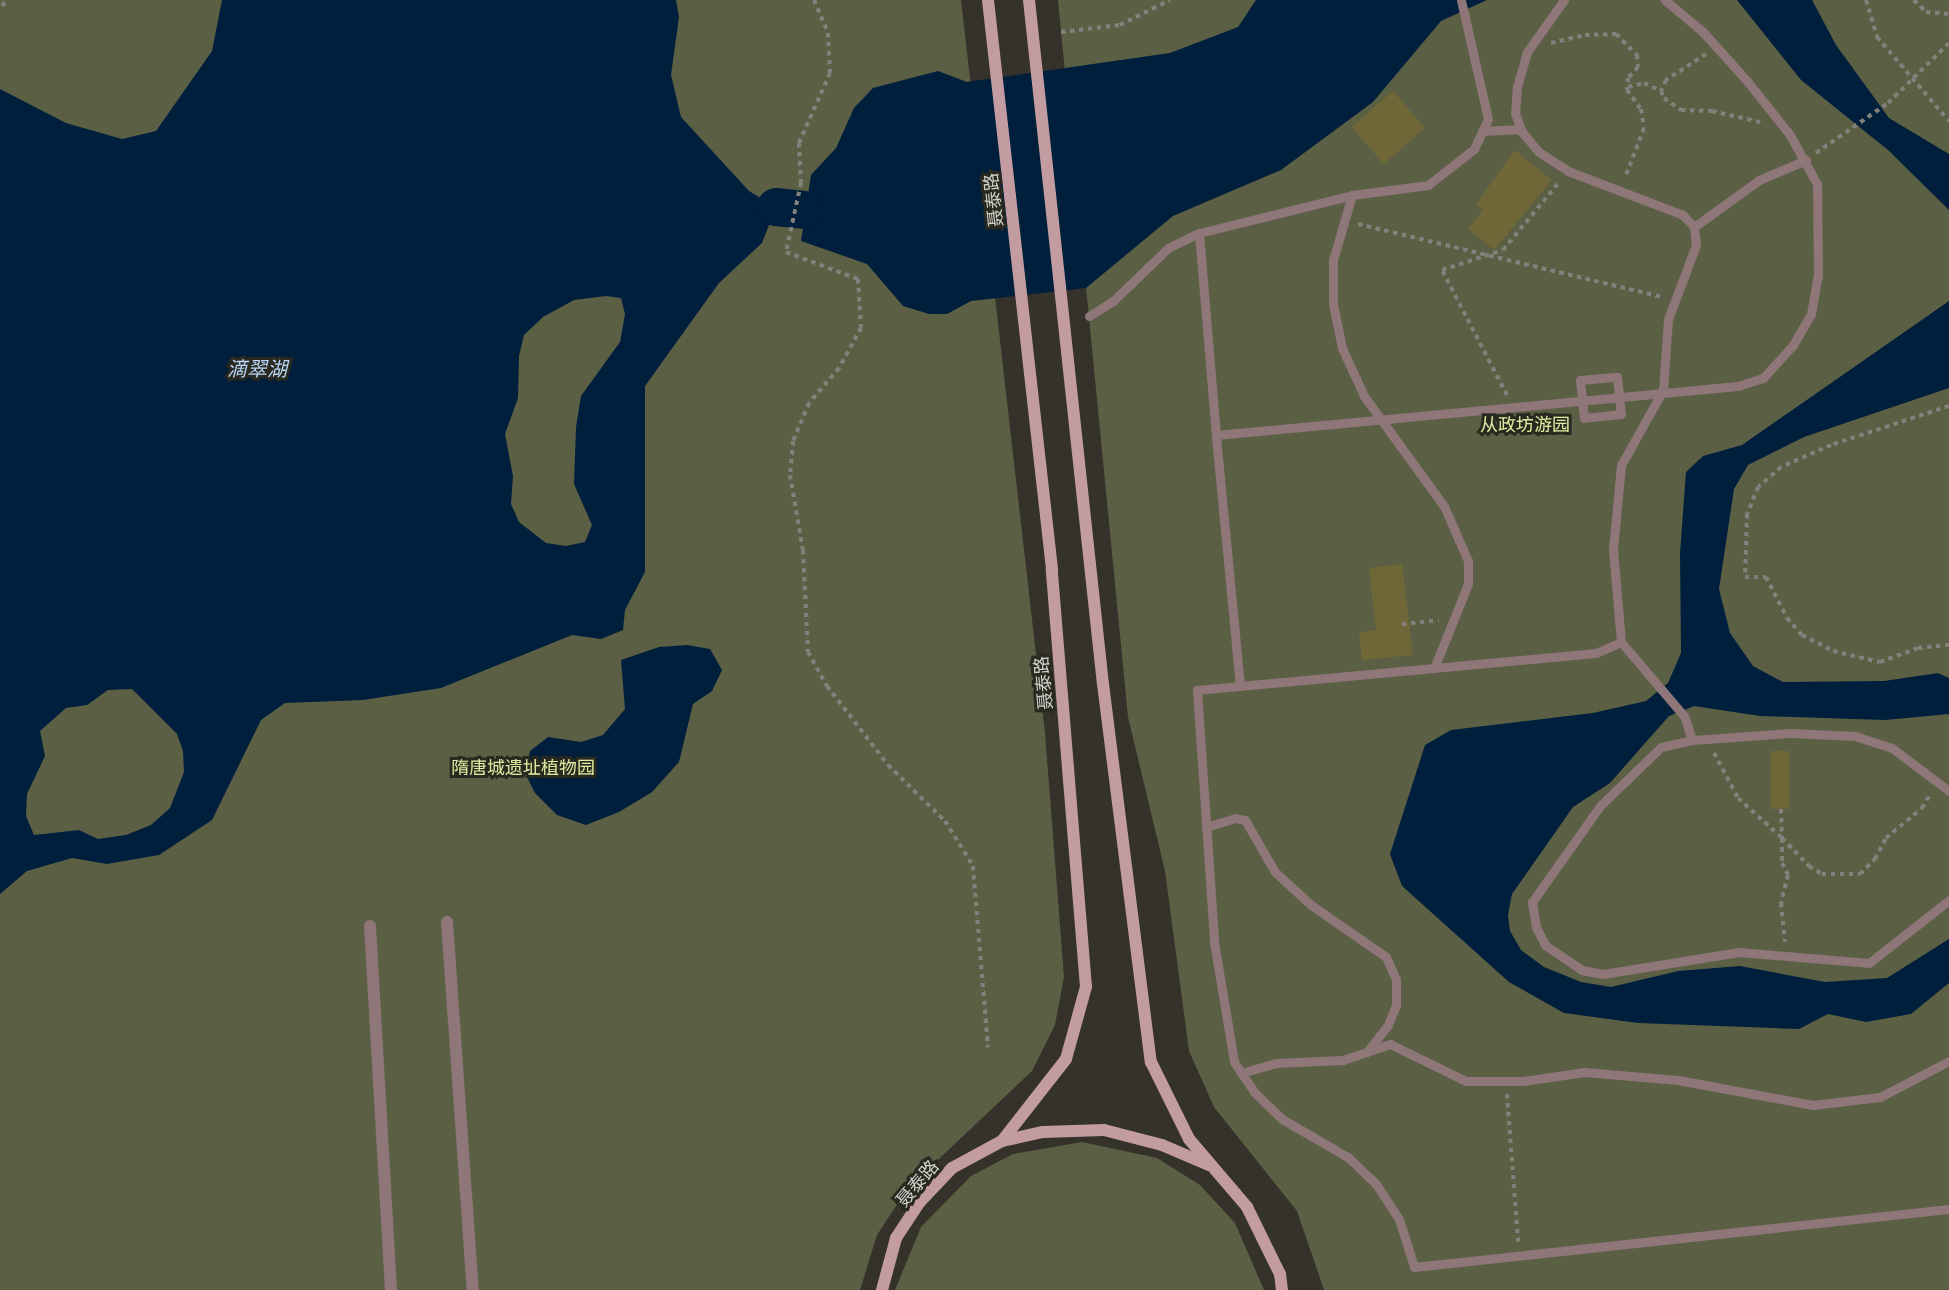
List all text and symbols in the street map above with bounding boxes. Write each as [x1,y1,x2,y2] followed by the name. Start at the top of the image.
[979,172,1007,228] street label: 聂泰路
[227,356,287,380] water label: 滴翠湖
[1480,413,1570,435] park label: 从政坊游园
[1030,655,1056,711] street label: 聂泰路
[451,756,595,778] park label: 隋唐城遗址植物园
[891,1155,943,1211] street label: 聂泰路

